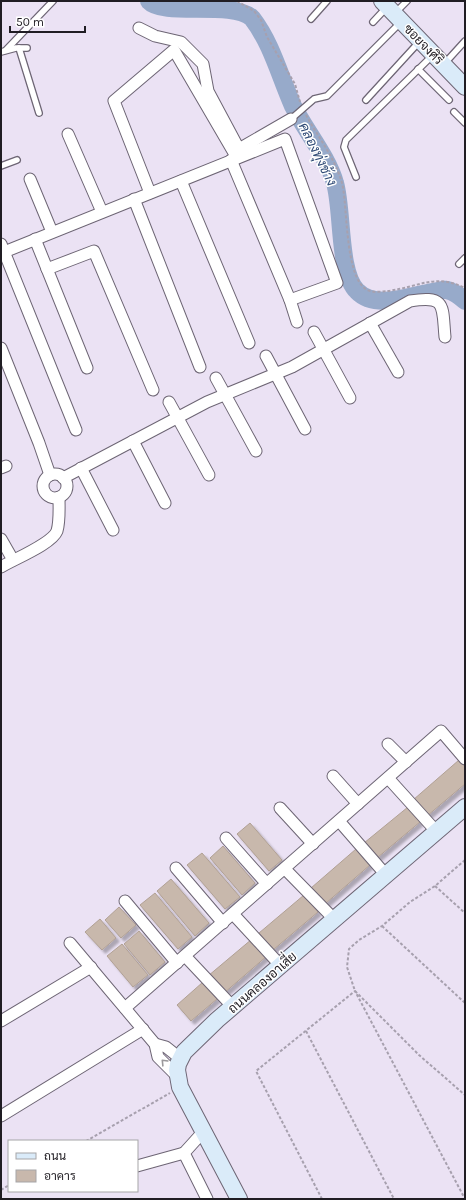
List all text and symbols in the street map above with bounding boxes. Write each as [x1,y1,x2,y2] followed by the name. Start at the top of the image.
[10,8,85,34] scale bar
[16,15,44,29] text: 50 m
[401,20,447,68] street label: ซอยจงศิริ
[294,120,340,189] water label: คลองทุ่งช้าง
[222,945,300,1016] street label: ถนนคลองอาเสี่ย
[161,1059,169,1067] one-way arrow
[8,1140,138,1192] legend
[44,1149,67,1163] text: ถนน
[44,1169,76,1183] text: อาคาร

